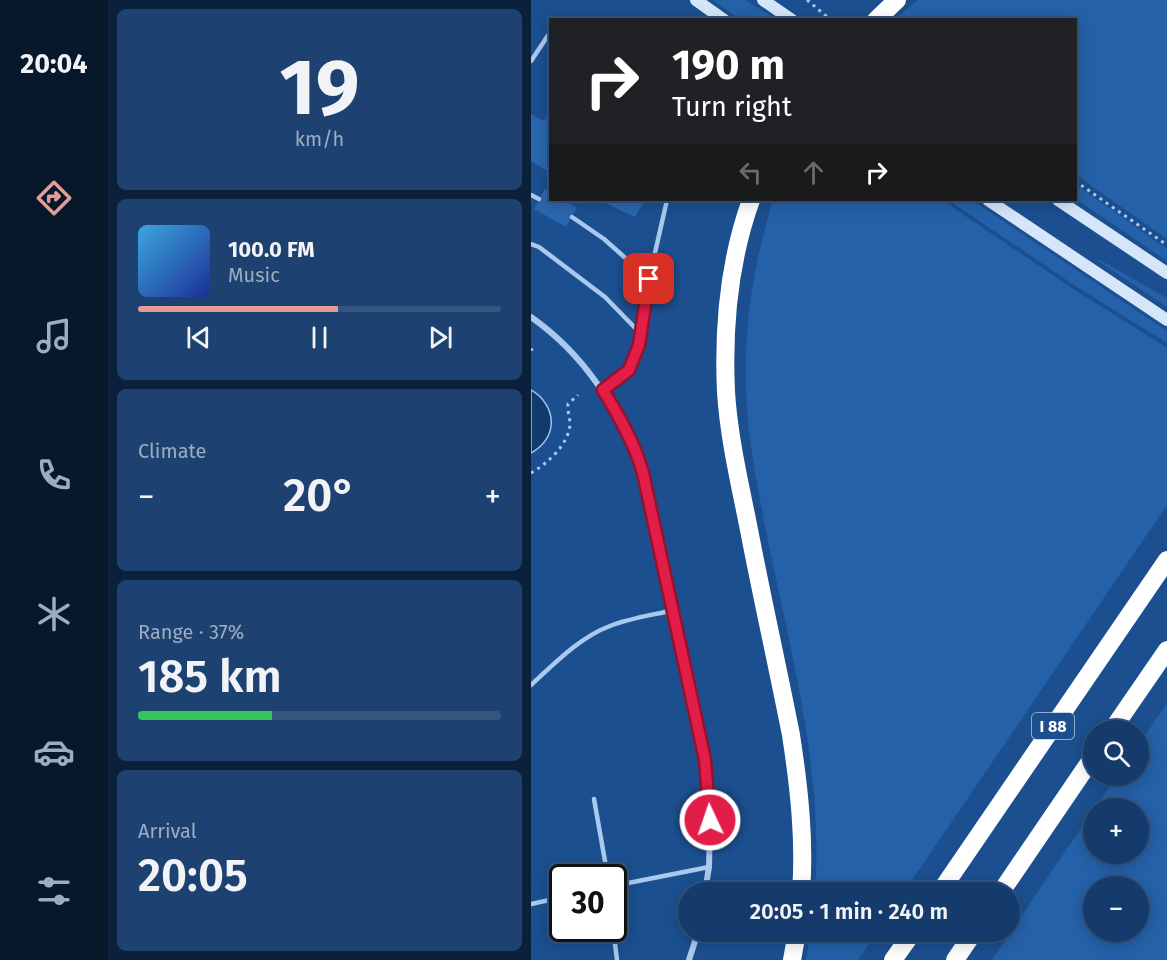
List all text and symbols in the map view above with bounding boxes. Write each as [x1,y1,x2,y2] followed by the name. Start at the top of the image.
[672,40,785,90] text: 190 m
[280,41,359,135] text: 19
[573,42,651,120] icon: right
[20,48,88,80] text: 20:04
[672,91,792,123] text: Turn right
[295,127,344,151] text: km/h
[734,156,767,189] icon: left
[797,156,830,189] icon: ahead
[860,156,893,189] icon: right
[33,177,75,219] icon: directions
[228,236,314,263] text: 100.0 FM
[623,253,674,304] pin
[632,262,665,295] icon: arrive
[228,263,280,287] text: Music
[33,315,75,357] icon: music
[182,321,215,354] icon: previous
[303,321,336,354] icon: pause
[424,321,457,354] icon: next
[138,439,206,463] text: Climate
[33,454,75,496] icon: phone
[283,469,356,523] text: 20°
[138,477,155,517] text: −
[485,477,501,517] text: +
[33,593,75,635] icon: climate
[138,620,244,644] text: Range · 37%
[138,650,282,704] text: 185 km
[1032,713,1074,739] road number: I 88
[1083,720,1149,942] map controls
[1083,720,1149,786] button: search
[33,731,75,773] icon: car
[678,788,742,852] position arrow
[1083,798,1149,864] button: +
[138,819,197,843] text: Arrival
[138,849,248,903] text: 20:05
[549,864,627,942] speed limit sign: 30
[33,870,75,912] icon: filters
[1083,876,1149,942] button: −
[750,898,948,925] text: 20:05 · 1 min · 240 m

